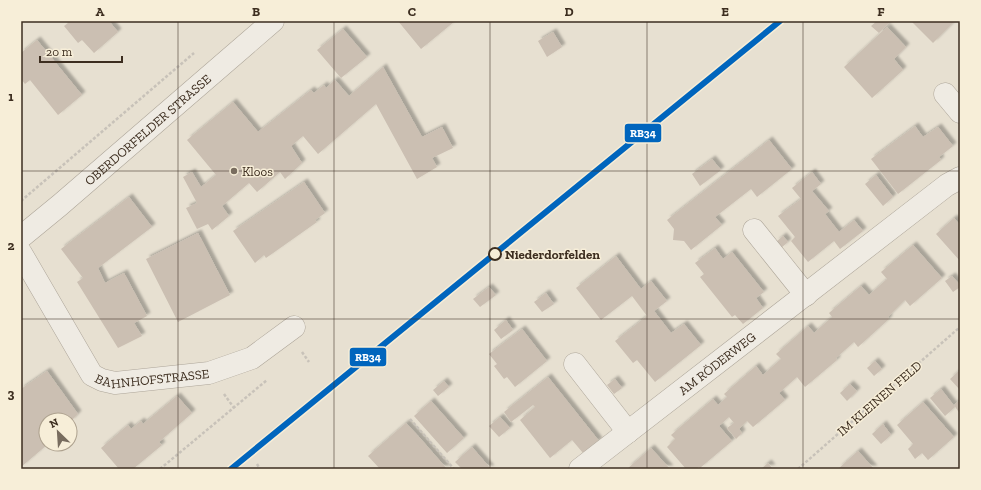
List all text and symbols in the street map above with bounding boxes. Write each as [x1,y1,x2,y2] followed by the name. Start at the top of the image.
[96,4,105,19] text: A
[252,4,260,19] text: B
[408,4,416,19] text: C
[564,4,574,19] text: D
[721,4,729,19] text: E
[877,4,885,19] text: F
[40,38,122,64] scale bar
[46,45,73,59] text: 20 m
[82,71,214,188] street label: OBERDORFELDER STRASSE
[8,89,14,104] text: 1
[624,123,662,143] line badge: RB34
[630,127,657,140] text: RB34
[242,164,273,179] place label: Kloos
[229,166,239,176] marker: Kloos
[8,238,15,253] text: 2
[488,247,502,261] marker: Niederdorfelden
[505,247,600,262] place label: Niederdorfelden
[676,329,759,398] street label: AM RÖDERWEG
[349,347,387,367] line badge: RB34
[355,351,382,364] text: RB34
[834,358,925,439] street label: IM KLEINEN FELD
[92,366,210,391] street label: BAHNHOFSTRASSE
[8,386,15,401] text: 3
[38,412,78,452] north arrow
[47,415,61,431] text: N

